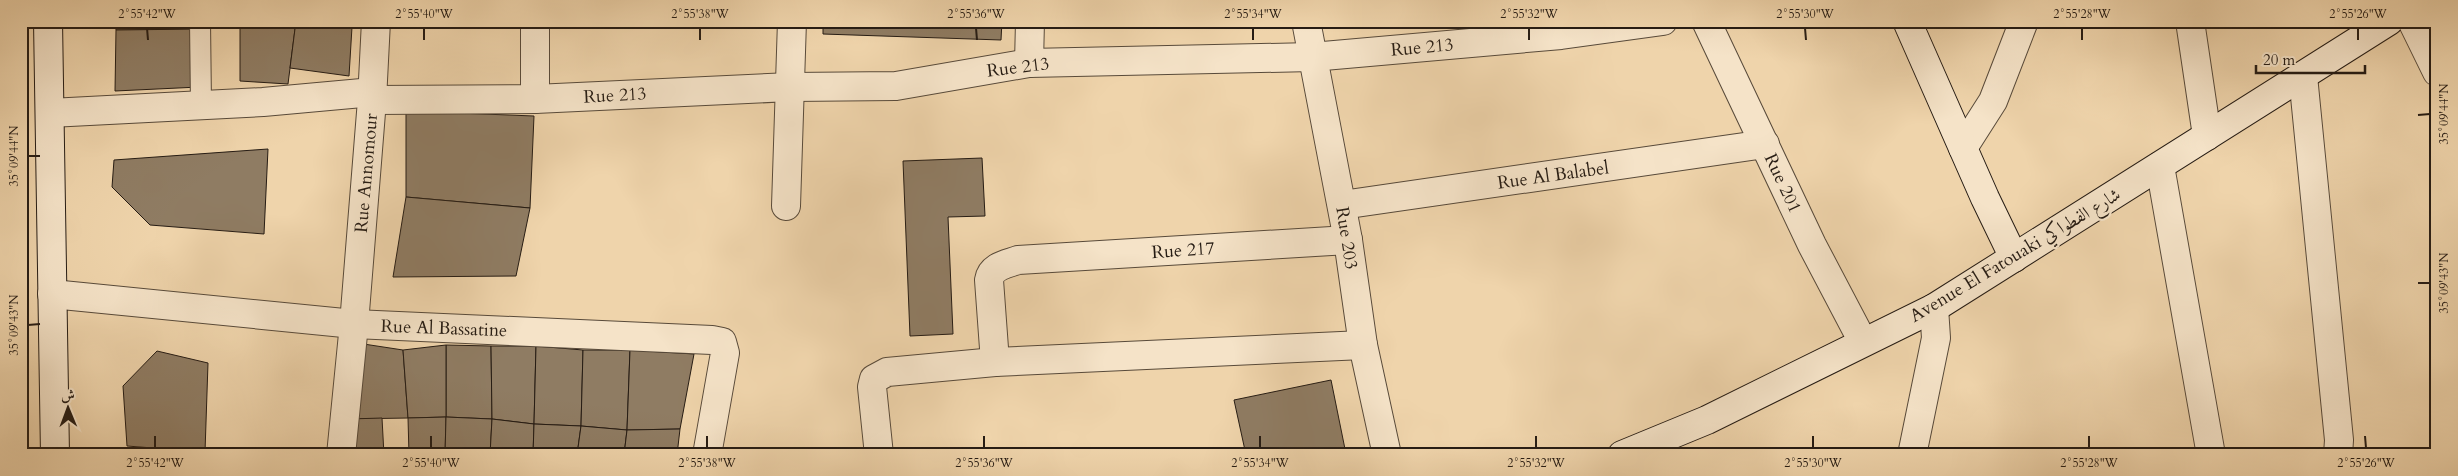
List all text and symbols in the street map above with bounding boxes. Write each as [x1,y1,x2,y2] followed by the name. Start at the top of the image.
[118,6,177,22] text: 2°55'42"W
[395,6,454,22] text: 2°55'40"W
[671,6,730,22] text: 2°55'38"W
[947,6,1006,22] text: 2°55'36"W
[1224,6,1283,22] text: 2°55'34"W
[1500,6,1559,22] text: 2°55'32"W
[1776,6,1835,22] text: 2°55'30"W
[2053,6,2112,22] text: 2°55'28"W
[2329,6,2388,22] text: 2°55'26"W
[1390,32,1455,63] street label: Rue 213
[2256,42,2364,74] scale bar
[2263,50,2295,70] text: 20 m
[985,51,1051,84] street label: Rue 213
[583,81,647,110] street label: Rue 213
[2436,83,2452,144] text: 35°09'44"N
[349,112,384,234] street label: Rue Annomour
[6,125,22,186] text: 35°09'44"N
[1758,149,1807,217] street label: Rue 201
[1496,155,1611,196] street label: Rue Al Balabel
[1905,182,2126,330] street label: Avenue El Fatouaki شارع الفطواكي
[1329,205,1364,271] street label: Rue 203
[1151,236,1215,265] street label: Rue 217
[2436,252,2452,313] text: 35°09'43"N
[6,294,22,355] text: 35°09'43"N
[380,314,508,343] street label: Rue Al Bassatine
[42,384,92,434] north arrow
[61,386,75,405] text: ش
[126,455,185,471] text: 2°55'42"W
[402,455,461,471] text: 2°55'40"W
[678,455,737,471] text: 2°55'38"W
[955,455,1014,471] text: 2°55'36"W
[1231,455,1290,471] text: 2°55'34"W
[1507,455,1566,471] text: 2°55'32"W
[1784,455,1843,471] text: 2°55'30"W
[2060,455,2119,471] text: 2°55'28"W
[2337,455,2396,471] text: 2°55'26"W

